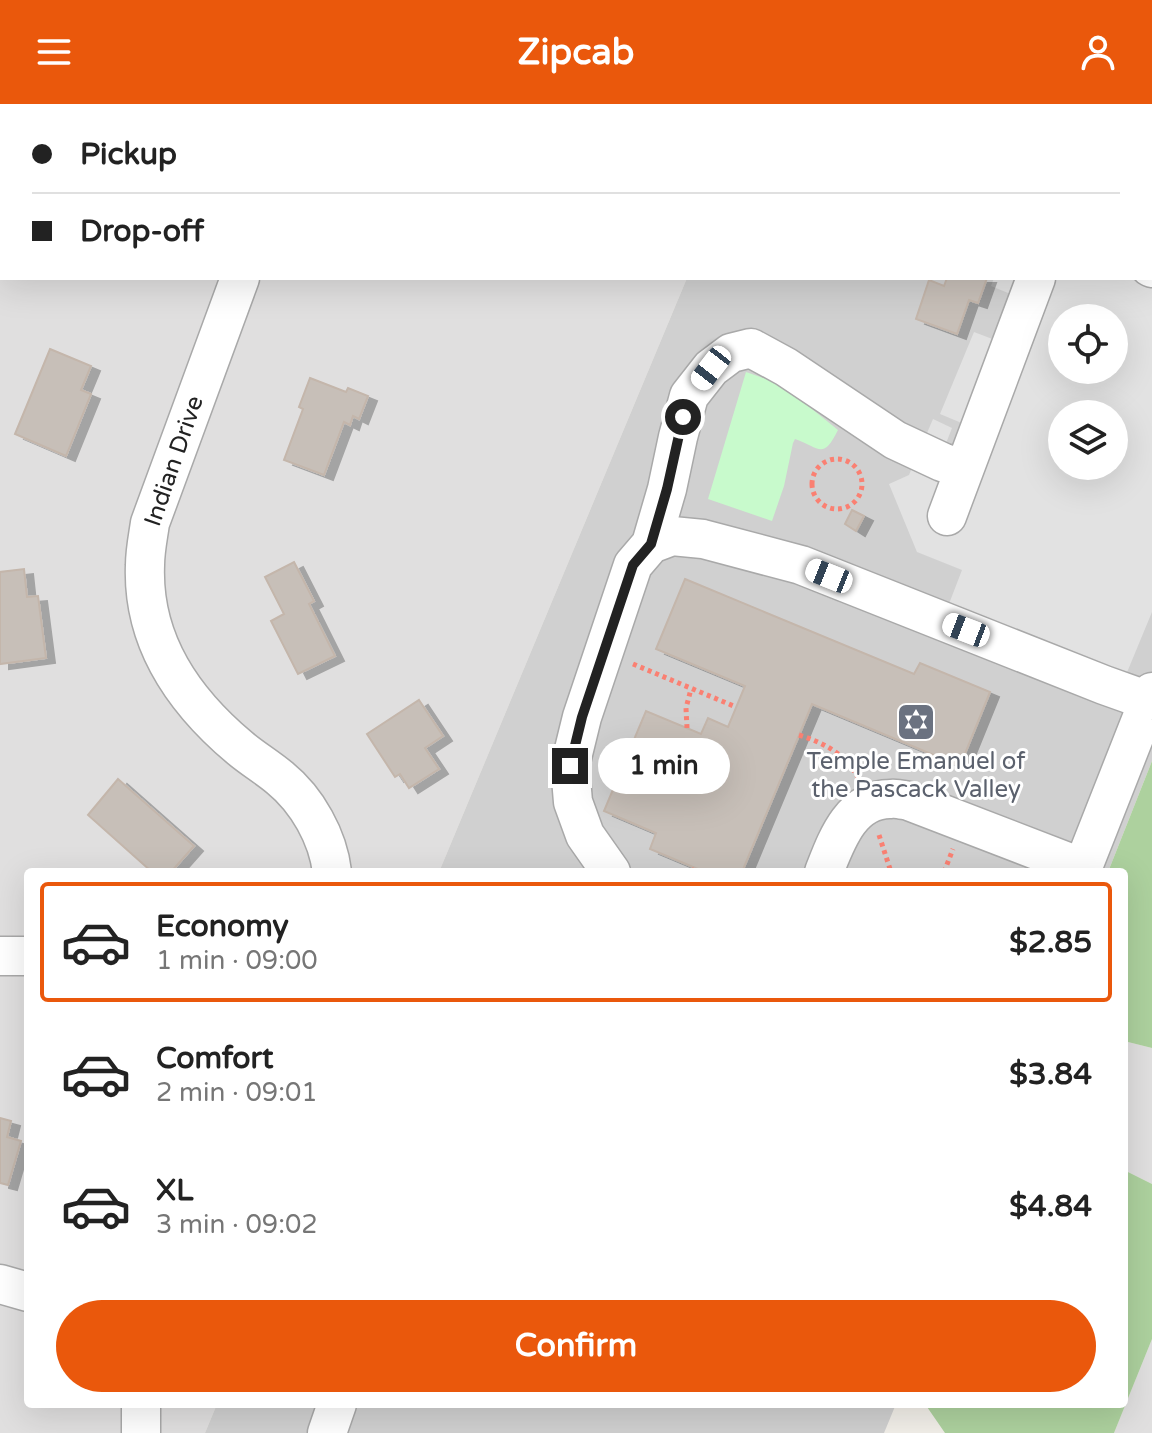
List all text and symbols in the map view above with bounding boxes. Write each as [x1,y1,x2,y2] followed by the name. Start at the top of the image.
[32,30,76,74] icon: menu
[1076,30,1120,74] icon: person
[518,31,634,74] text: Zipcab
[80,136,177,173] text: Pickup
[80,213,204,250] text: Drop-off
[1048,304,1128,480] map controls
[1048,304,1128,384] button: locate
[687,342,735,394] car
[138,392,210,530] street label: Indian Drive
[665,399,701,435] route start
[1048,400,1128,480] button: layers
[802,556,856,596] car
[939,610,993,650] car
[895,701,937,743] synagogue icon: Temple Emanuel of the Pascack Valley
[598,738,730,794] callout: 1 min
[807,747,1026,804] place label: Temple Emanuel of the Pascack Valley
[552,748,588,784] route end
[629,750,699,781] text: 1 min
[60,906,132,978] icon: car
[156,908,289,945] text: Economy
[1009,924,1092,961] text: $2.85
[156,945,318,976] text: 1 min · 09:00
[60,1038,132,1110] icon: car
[156,1040,274,1077] text: Comfort
[1009,1056,1092,1093] text: $3.84
[156,1077,318,1108] text: 2 min · 09:01
[60,1170,132,1242] icon: car
[156,1172,193,1209] text: XL
[1009,1188,1092,1225] text: $4.84
[156,1209,318,1240] text: 3 min · 09:02
[56,1300,1096,1392] button: Confirm

